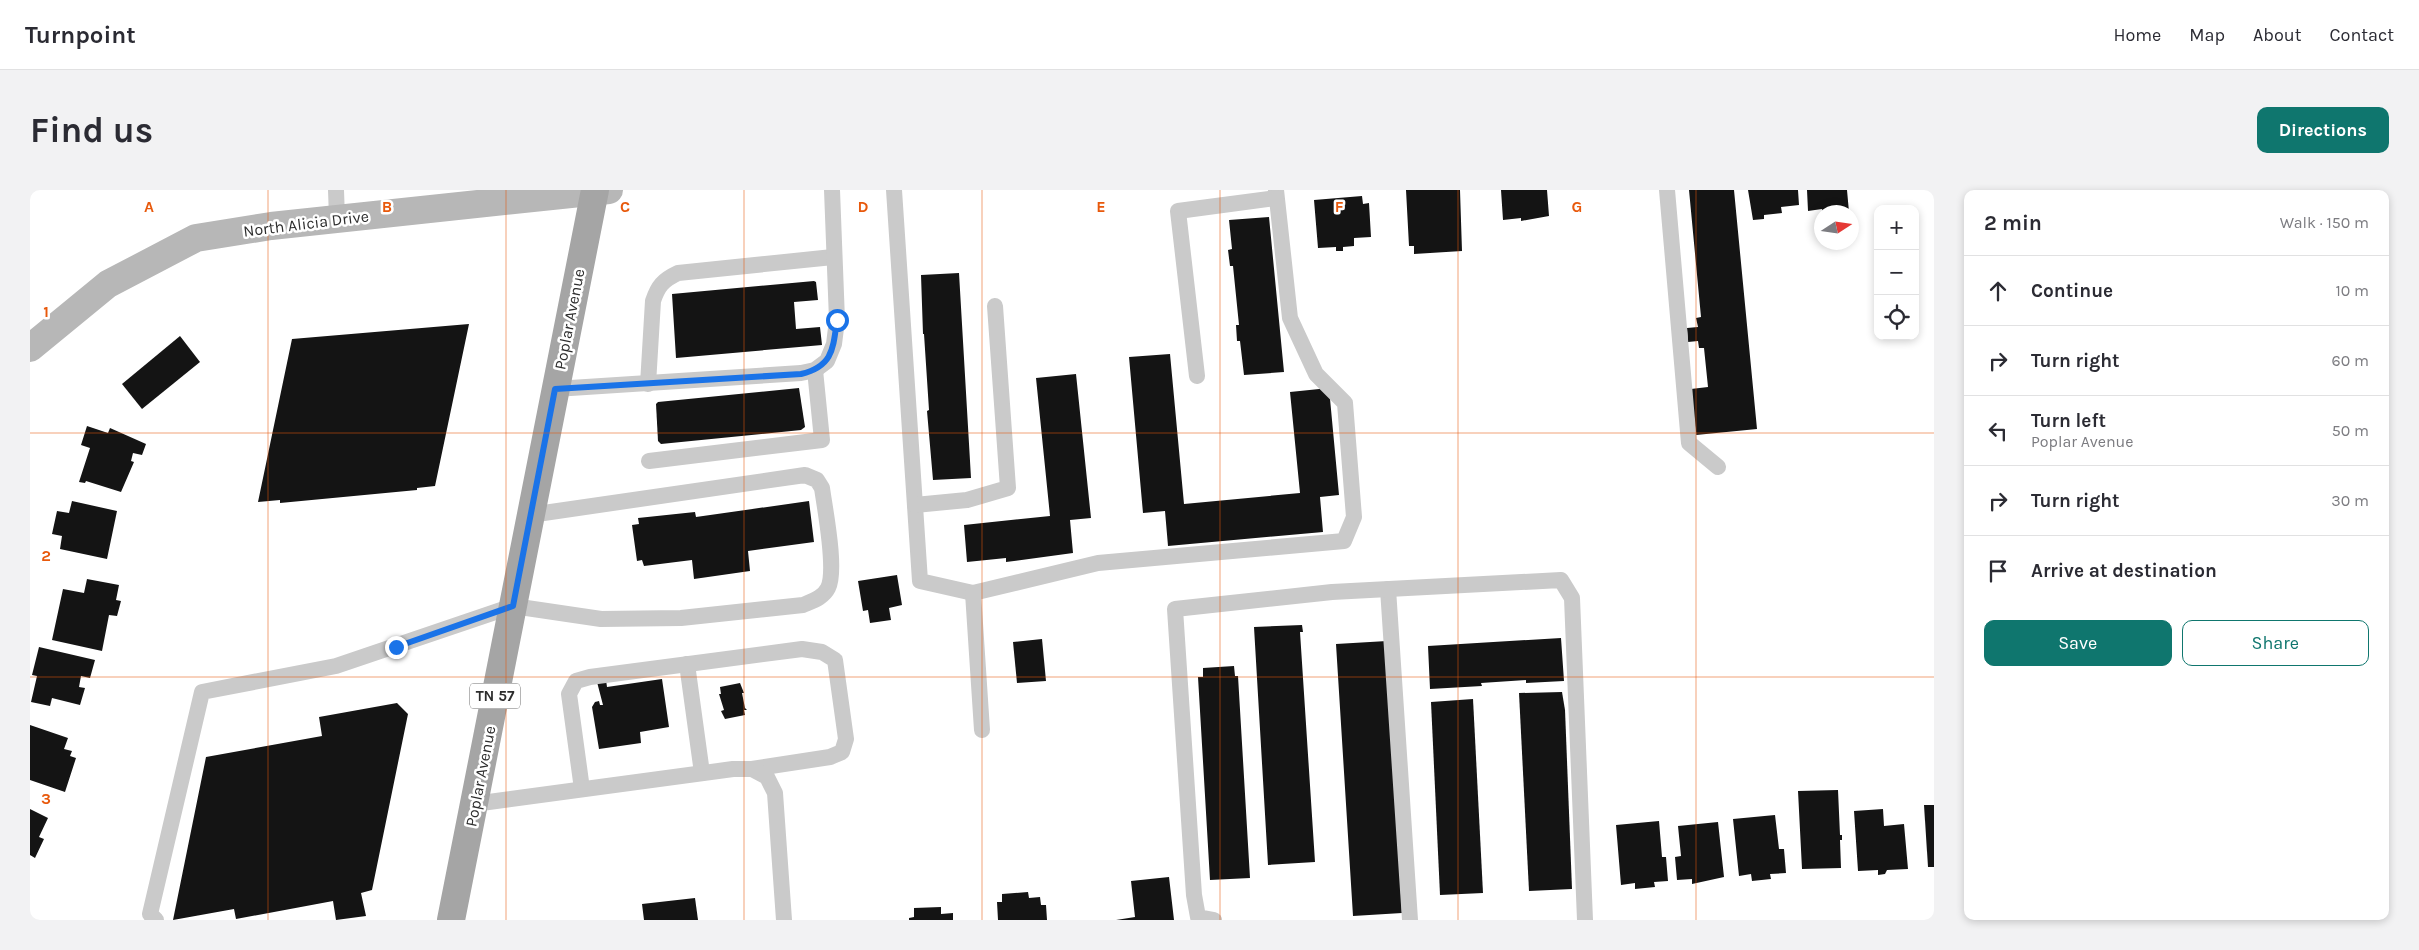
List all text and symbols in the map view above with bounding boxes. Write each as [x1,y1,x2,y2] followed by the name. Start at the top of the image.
[25,21,136,49] text: Turnpoint
[2113,24,2161,46] text: Home
[2189,24,2225,46] text: Map
[2253,24,2302,46] text: About
[2330,24,2394,46] text: Contact
[2257,107,2389,153] button: Directions
[30,110,153,151] text: Find us
[144,197,154,216] text: A
[382,197,392,216] text: B
[620,197,630,216] text: C
[858,197,869,216] text: D
[1096,197,1106,216] text: E
[1335,197,1344,216] text: F
[1572,197,1582,216] text: G
[1814,205,1859,250] north arrow
[1874,205,1919,340] map controls
[1874,205,1919,250] button: +
[242,206,370,241] street label: North Alicia Drive
[1984,211,2042,235] text: 2 min
[2280,213,2369,232] text: Walk · 150 m
[1874,250,1919,295] button: −
[550,267,589,371] street label: Poplar Avenue
[1984,277,2012,305] icon: ahead
[2031,280,2113,302] text: Continue
[2335,281,2369,300] text: 10 m
[1874,295,1919,340] button: locate
[43,302,49,321] text: 1
[826,309,849,332] route start
[1984,347,2012,375] icon: right
[2031,350,2120,372] text: Turn right
[2332,351,2369,370] text: 60 m
[2031,410,2106,432] text: Turn left
[1984,417,2012,445] icon: left
[2332,421,2369,440] text: 50 m
[2031,432,2133,451] text: Poplar Avenue
[1984,487,2012,515] icon: right
[2031,490,2120,512] text: Turn right
[2331,491,2369,510] text: 30 m
[41,546,51,565] text: 2
[1984,557,2012,585] icon: arrive
[2031,560,2217,582] text: Arrive at destination
[1984,620,2172,666] button: Save
[2182,620,2369,666] button: Share
[385,636,408,659] route end
[470,684,520,708] road number: TN 57
[461,724,500,828] street label: Poplar Avenue
[41,789,51,808] text: 3

